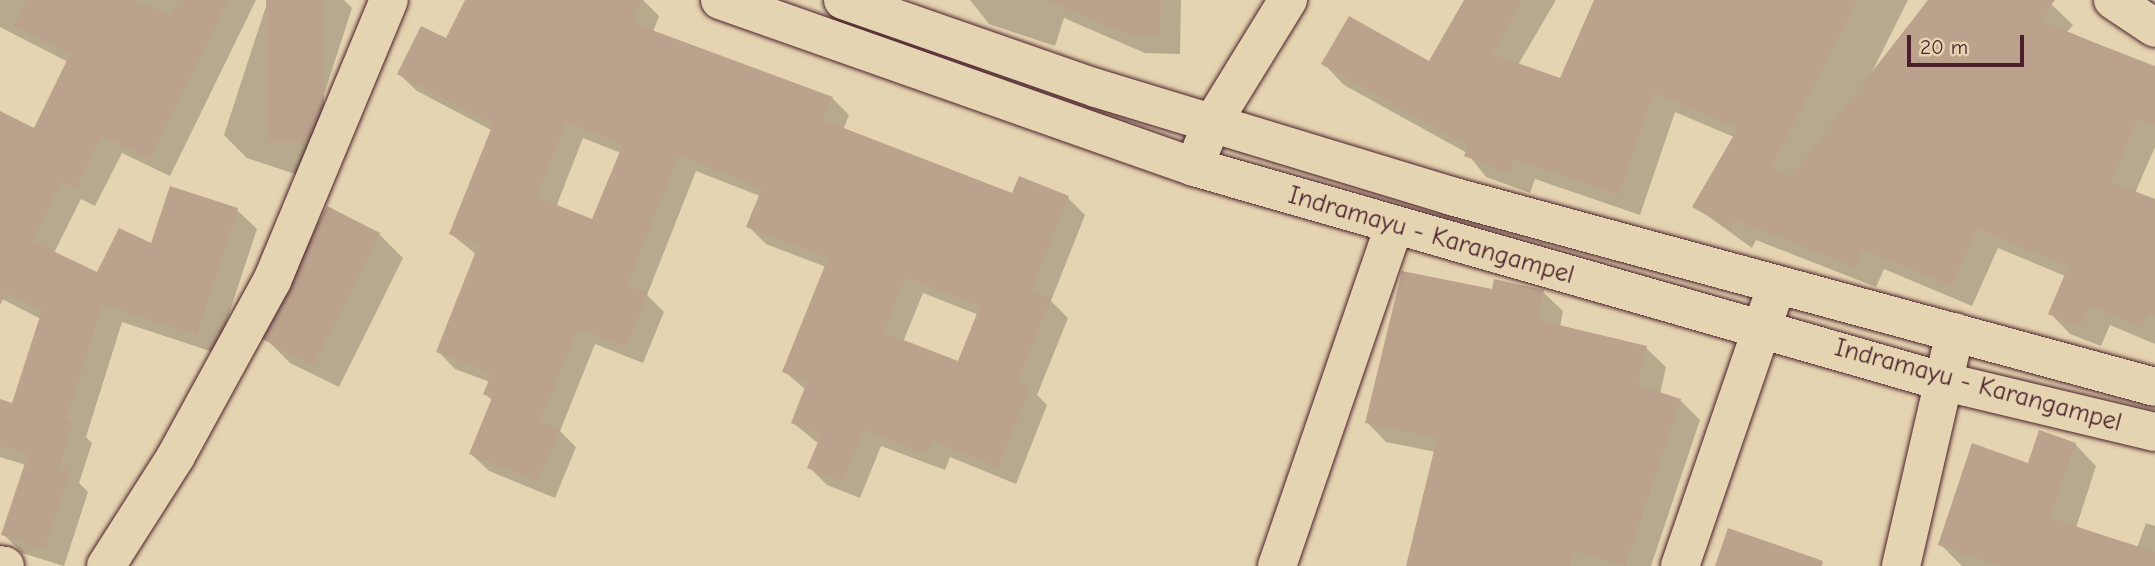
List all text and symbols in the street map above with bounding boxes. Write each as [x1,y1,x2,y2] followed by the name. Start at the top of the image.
[1910,21,2027,65] scale bar
[1920,35,1968,59] text: 20 m
[1284,180,1578,292] street label: Indramayu - Karangampel
[1831,333,2125,439] street label: Indramayu - Karangampel

